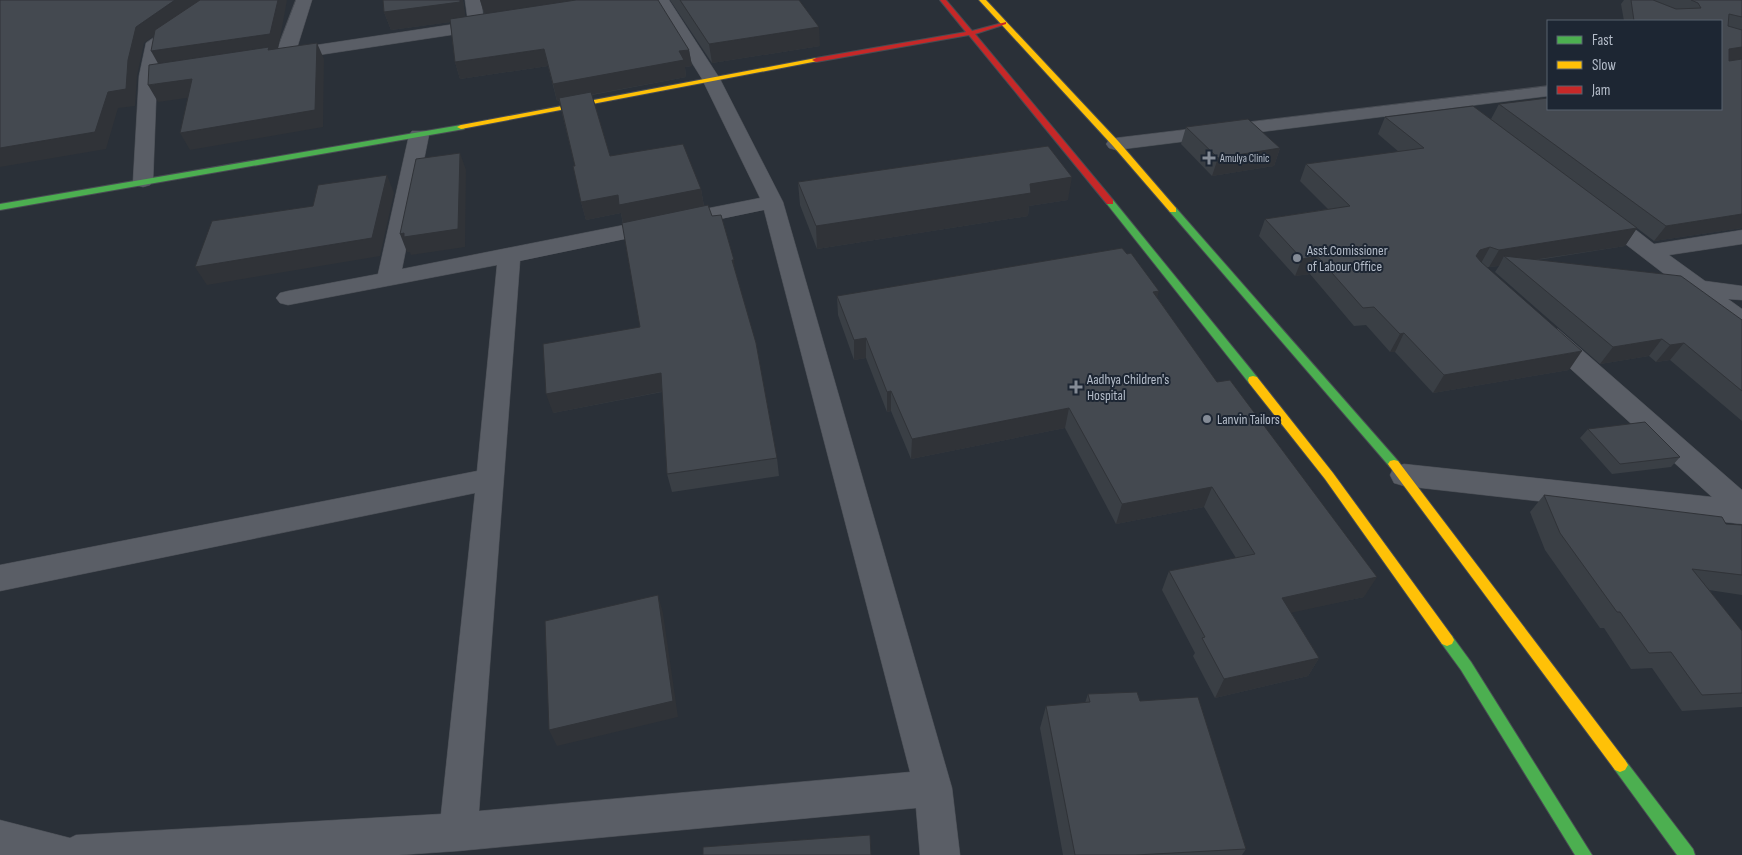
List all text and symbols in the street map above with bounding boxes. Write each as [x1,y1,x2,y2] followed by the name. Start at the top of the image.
[1547,20,1722,110] legend
[1592,31,1614,50] text: Fast
[1592,56,1616,75] text: Slow
[1591,81,1610,100] text: Jam
[1202,151,1216,165] marker: Amulya Clinic
[1219,152,1270,165] place label: Amulya Clinic
[1306,242,1388,275] place label: Asst.Comissioner of Labour Office
[1291,252,1303,264] marker: Asst.Comissioner of Labour Office
[1086,371,1169,404] place label: Aadhya Children's Hospital
[1069,380,1083,394] marker: Aadhya Children's Hospital
[1217,411,1280,428] place label: Lanvin Tailors
[1201,413,1213,425] marker: Lanvin Tailors

